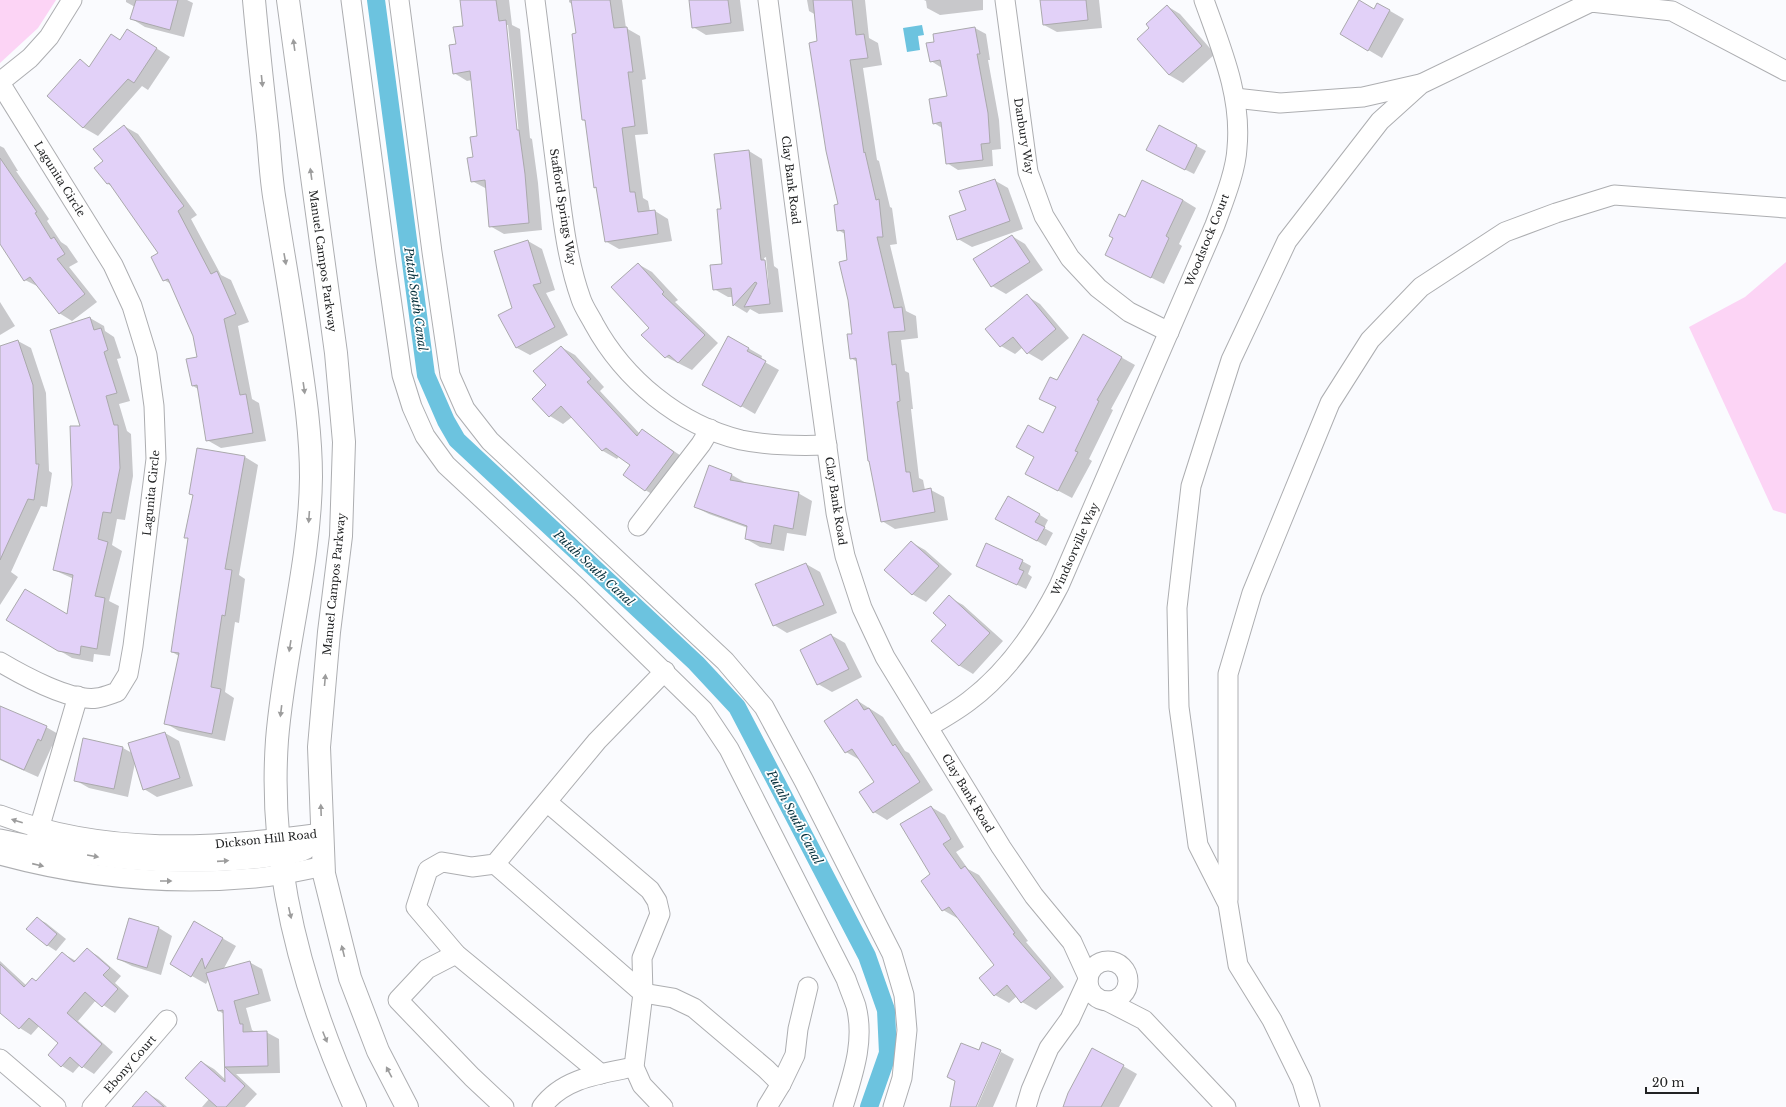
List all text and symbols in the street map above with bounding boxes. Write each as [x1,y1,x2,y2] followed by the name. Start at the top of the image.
[291,39,297,51] one-way arrow
[259,75,265,87] one-way arrow
[1011,97,1037,175] street label: Danbury Way
[779,135,803,226] street label: Clay Bank Road
[31,139,89,219] street label: Lagunita Circle
[547,147,579,267] street label: Stafford Springs Way
[308,168,314,180] one-way arrow
[306,189,340,333] street label: Manuel Campos Parkway
[1182,191,1232,289] street label: Woodstock Court
[401,245,431,352] water label: Putah South Canal
[282,253,288,265] one-way arrow
[301,382,307,394] one-way arrow
[140,449,162,537] street label: Lagunita Circle
[822,456,850,547] street label: Clay Bank Road
[1048,500,1102,599] street label: Windsorville Way
[306,511,312,523] one-way arrow
[320,512,348,656] street label: Manuel Campos Parkway
[550,526,638,609] water label: Putah South Canal
[287,640,293,652] one-way arrow
[321,674,328,686] one-way arrow
[278,705,284,717] one-way arrow
[939,751,997,835] street label: Clay Bank Road
[763,766,826,867] water label: Putah South Canal
[318,803,324,816] one-way arrow
[11,818,23,824] one-way arrow
[214,827,318,851] street label: Dickson Hill Road
[87,853,99,859] one-way arrow
[217,858,229,865] one-way arrow
[31,862,44,868] one-way arrow
[160,878,172,885] one-way arrow
[287,907,293,919] one-way arrow
[340,945,346,957] one-way arrow
[101,1031,160,1096] street label: Ebony Court
[323,1032,329,1044] one-way arrow
[386,1067,392,1078] one-way arrow
[1646,1069,1698,1095] scale bar
[1652,1075,1684,1090] text: 20 m

